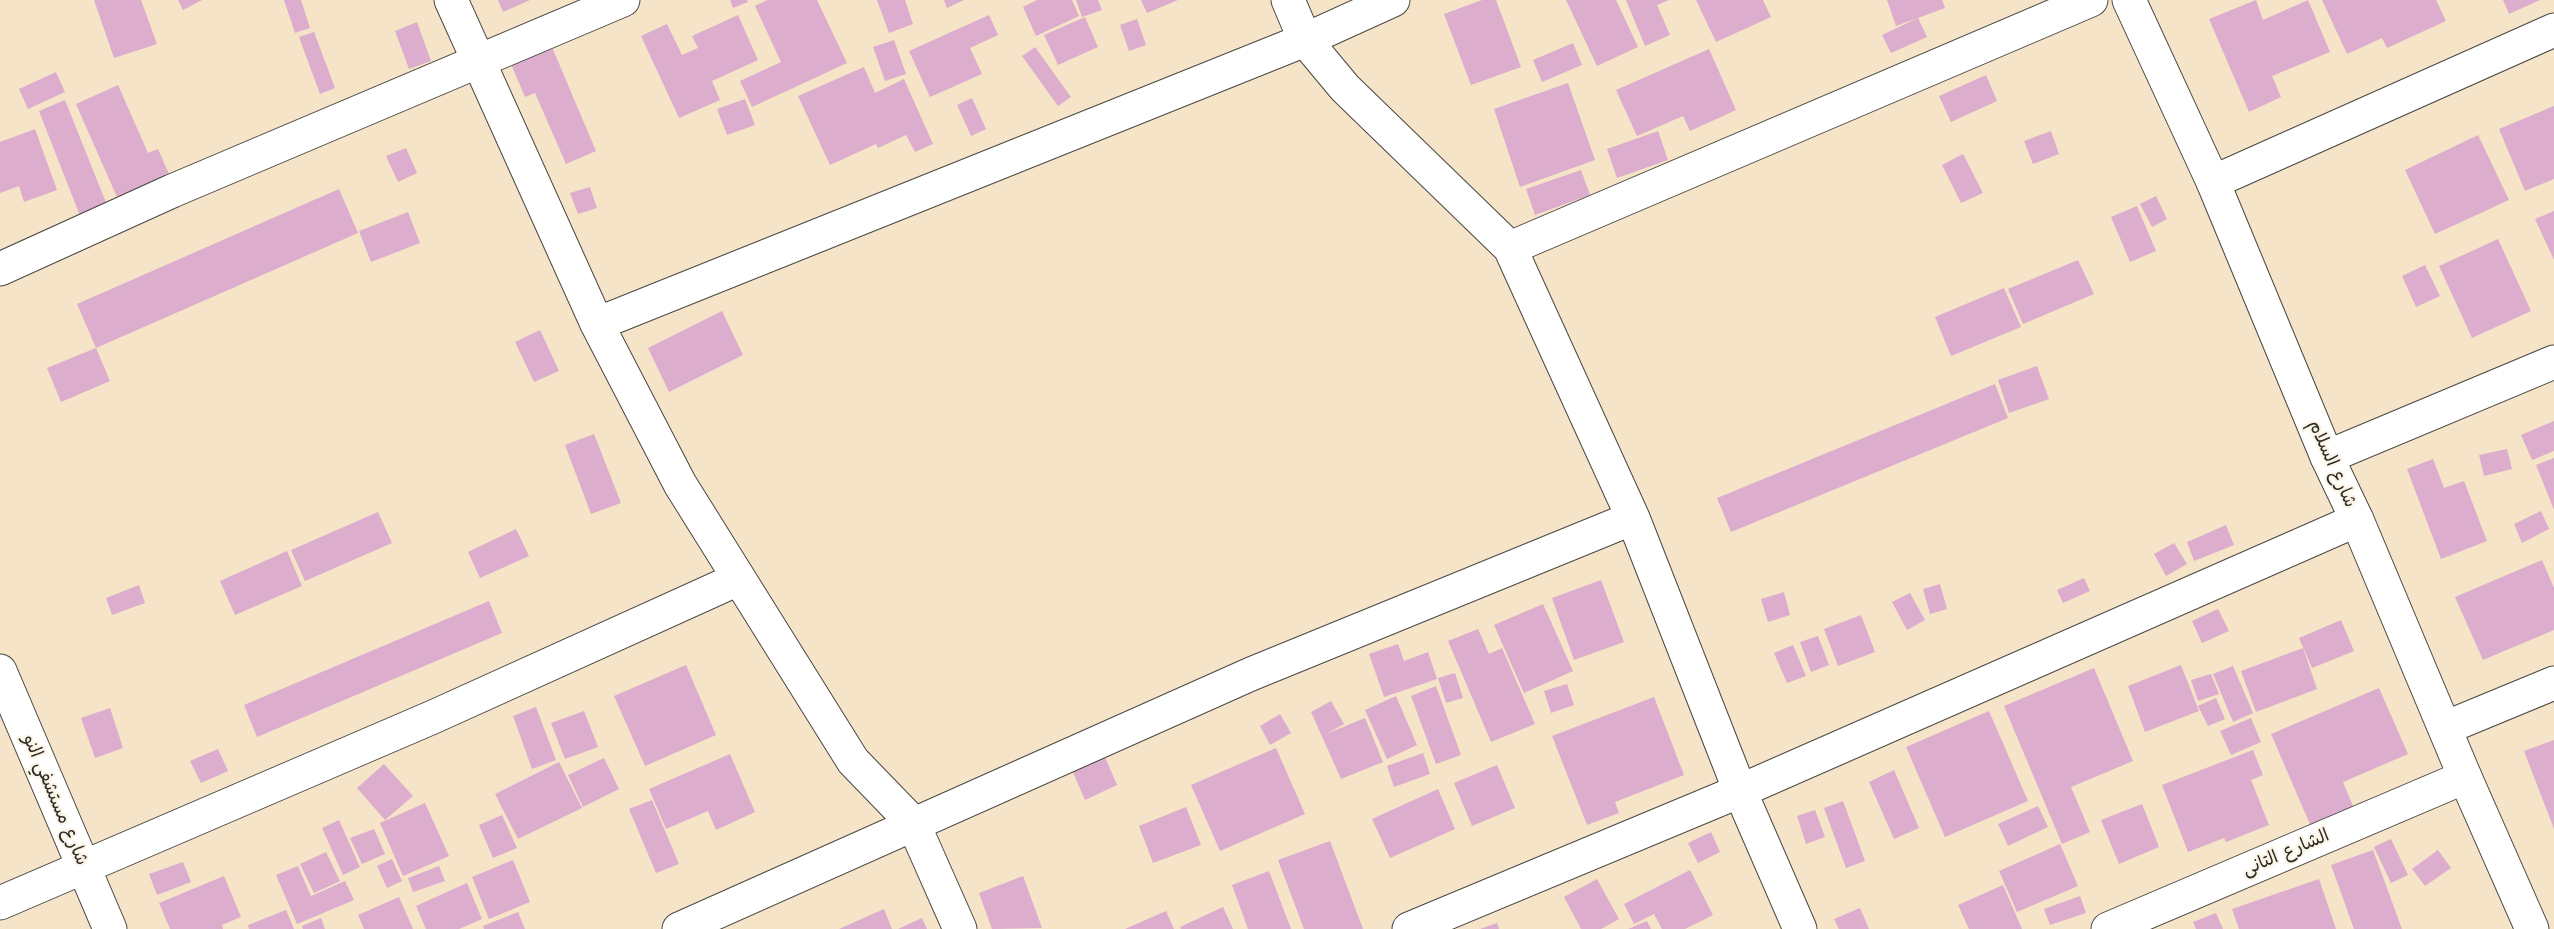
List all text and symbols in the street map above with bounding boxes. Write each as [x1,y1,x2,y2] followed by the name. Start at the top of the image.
[2303,417,2361,511] street label: شارع السلام
[18,731,92,869] street label: شارع مستشفي النو
[2239,825,2333,881] street label: الشارع التانى

